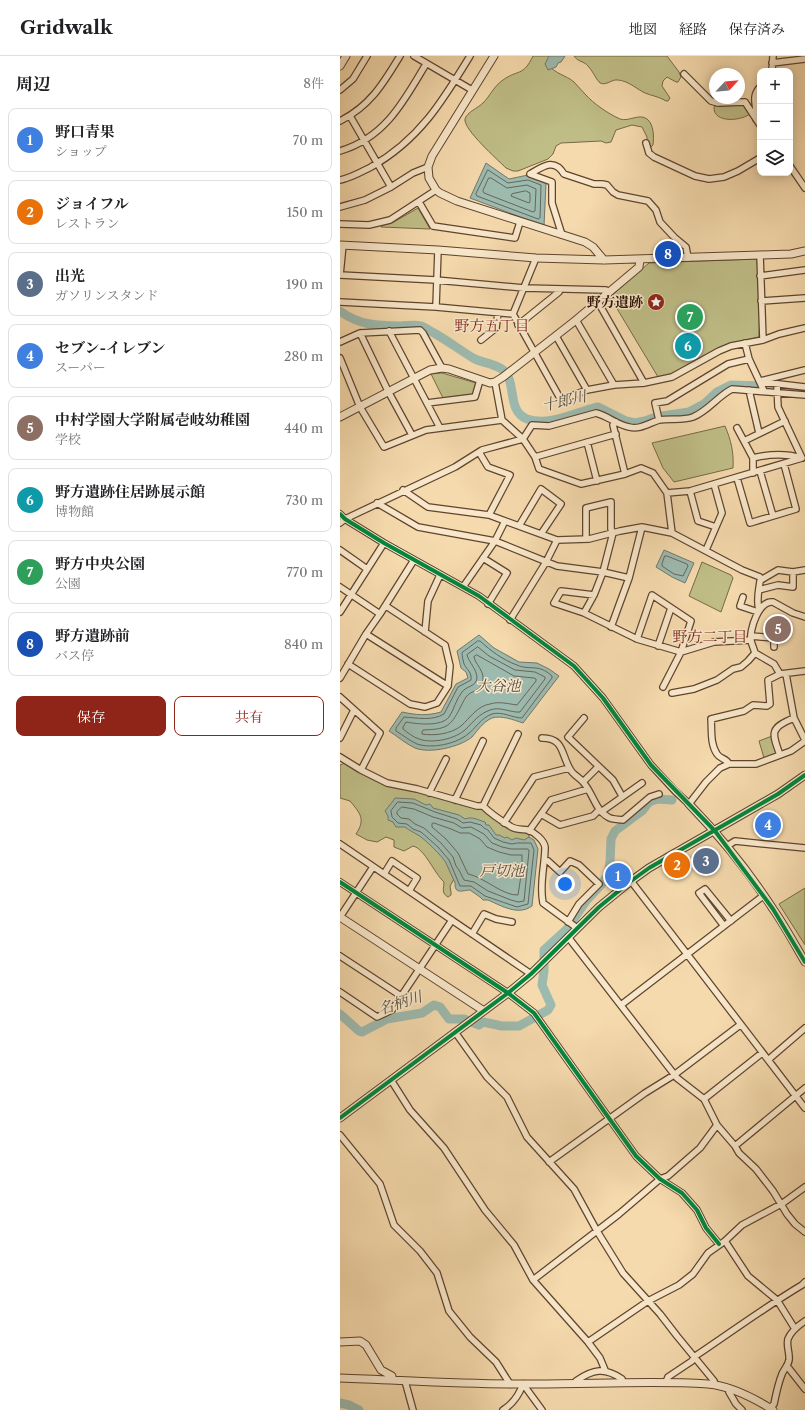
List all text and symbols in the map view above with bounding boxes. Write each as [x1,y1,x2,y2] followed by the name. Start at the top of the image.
[20,16,113,39] text: Gridwalk
[629,20,657,38] text: 地図
[679,20,707,38] text: 経路
[729,20,785,38] text: 保存済み
[709,68,745,104] north arrow
[757,68,793,176] map controls
[757,68,793,104] button: +
[16,74,50,94] text: 周辺
[303,75,324,91] text: 8件
[757,104,793,140] button: −
[55,122,115,141] text: 野口青果
[27,132,33,148] text: 1
[293,132,323,148] text: 70 m
[757,140,793,176] button: layers
[55,143,107,159] text: ショップ
[55,194,129,213] text: ジョイフル
[26,204,34,220] text: 2
[287,204,323,220] text: 150 m
[55,215,120,231] text: レストラン
[655,239,681,269] pin: 8
[55,266,85,285] text: 出光
[26,276,34,292] text: 3
[286,276,323,292] text: 190 m
[55,287,159,303] text: ガソリンスタンド
[646,292,666,312] place icon: 野方遺跡
[587,293,643,311] place label: 野方遺跡
[677,302,703,332] pin: 7
[454,316,530,335] district label: 野方五丁目
[675,331,701,361] pin: 6
[55,338,165,357] text: セブン-イレブン
[26,348,34,364] text: 4
[284,348,323,364] text: 280 m
[55,359,106,375] text: スーパー
[540,386,590,415] water label: 十郎川
[55,410,250,429] text: 中村学園大学附属壱岐幼稚園
[26,420,34,436] text: 5
[284,420,323,436] text: 440 m
[55,431,81,447] text: 学校
[55,482,205,501] text: 野方遺跡住居跡展示館
[26,492,34,508] text: 6
[286,492,323,508] text: 730 m
[55,503,94,519] text: 博物館
[55,554,145,573] text: 野方中央公園
[27,564,33,580] text: 7
[286,564,323,580] text: 770 m
[55,575,81,591] text: 公園
[765,614,791,644] pin: 5
[55,626,130,645] text: 野方遺跡前
[672,627,748,646] district label: 野方二丁目
[26,636,34,652] text: 8
[284,636,323,652] text: 840 m
[55,647,94,663] text: バス停
[475,676,522,695] water label: 大谷池
[16,696,166,736] button: 保存
[174,696,324,736] button: 共有
[755,810,781,840] pin: 4
[693,846,719,876] pin: 3
[664,850,690,880] pin: 2
[479,861,526,880] water label: 戸切池
[605,861,631,891] pin: 1
[555,874,575,894] your location
[376,986,426,1019] water label: 名柄川

